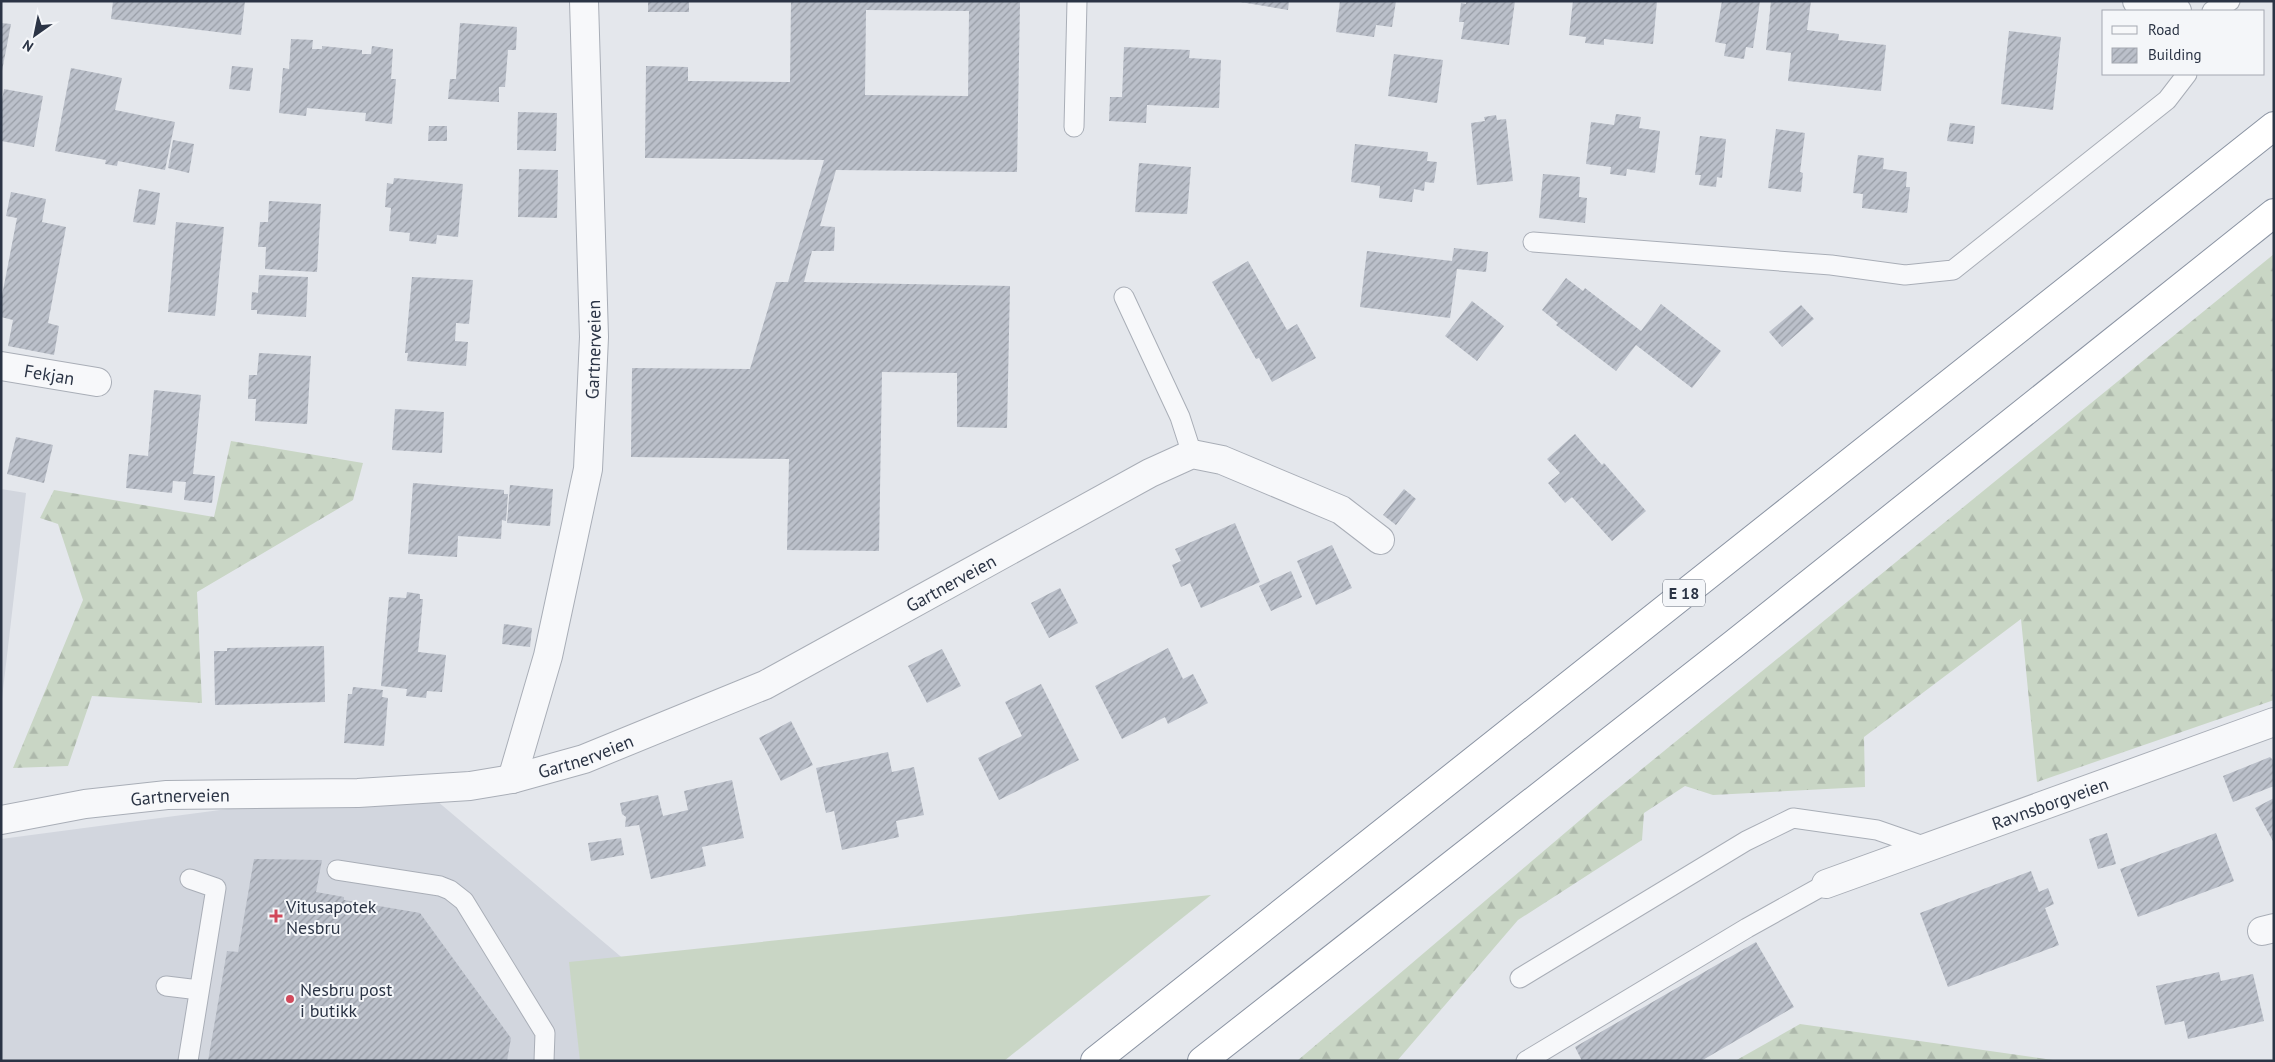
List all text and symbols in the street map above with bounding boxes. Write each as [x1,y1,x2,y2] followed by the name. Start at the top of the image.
[10,10,60,60] north arrow
[2102,10,2265,75] legend
[2148,20,2180,39] text: Road
[19,36,37,56] text: N
[2148,45,2202,64] text: Building
[580,300,606,400] street label: Gartnerveien
[22,359,76,390] street label: Fekjan
[902,549,1000,617] street label: Gartnerveien
[1663,580,1705,606] road number: E 18
[535,729,637,783] street label: Gartnerveien
[1988,771,2111,835] street label: Ravnsborgveien
[129,783,230,810] street label: Gartnerveien
[285,895,377,939] place label: Vitusapotek Nesbru
[270,910,282,922] marker: Vitusapotek Nesbru
[300,978,392,1022] place label: Nesbru post i butikk
[284,993,296,1005] marker: Nesbru post i butikk

